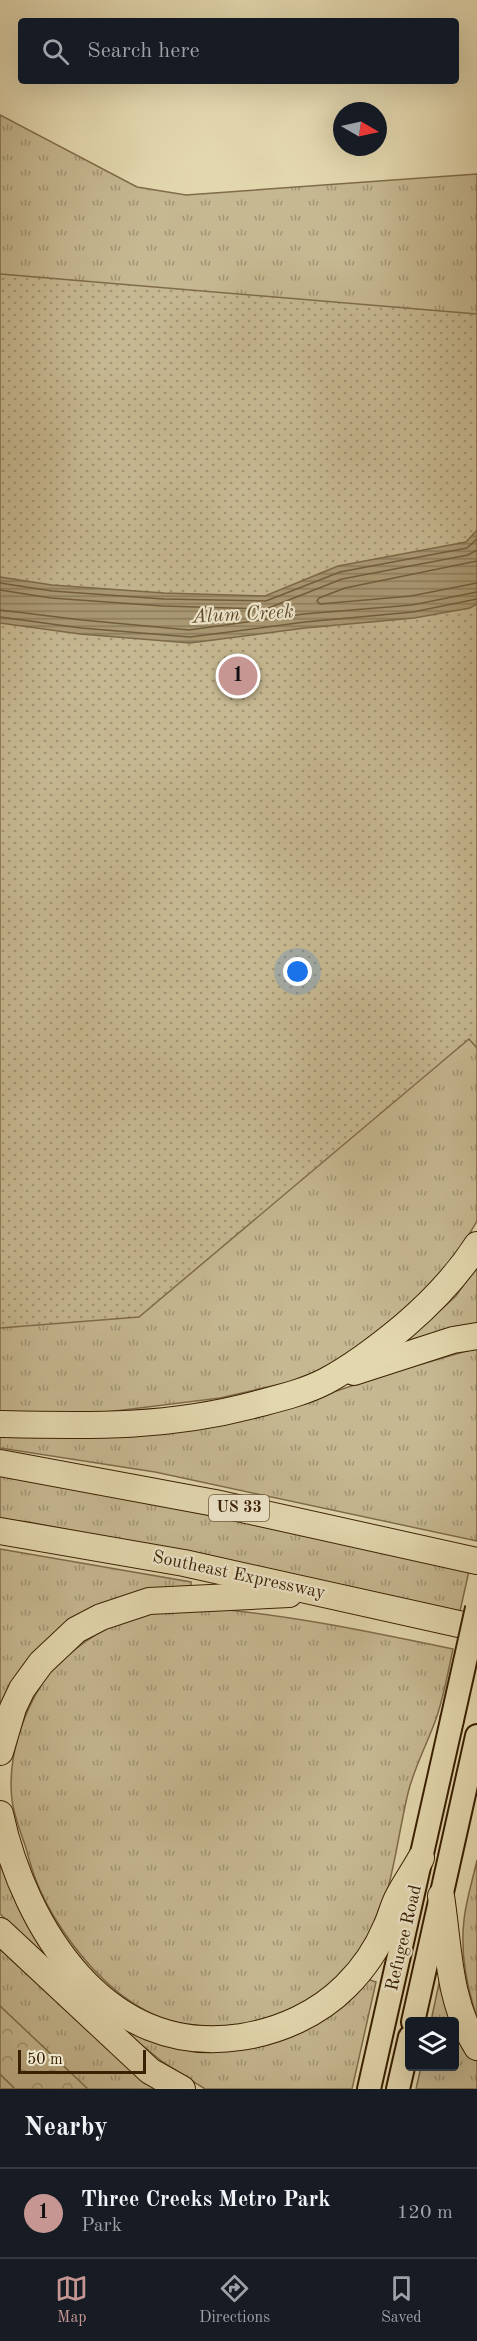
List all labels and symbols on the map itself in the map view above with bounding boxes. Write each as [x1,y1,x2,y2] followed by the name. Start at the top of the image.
[333,102,387,156] north arrow
[191,602,295,628] water label: Alum Creek
[218,654,258,698] pin: 1
[283,957,312,986] your location
[209,1495,269,1521] road number: US 33
[151,1548,327,1602] street label: Southeast Expressway
[383,1883,425,1993] street label: Refugee Road
[18,2047,146,2074] scale bar

